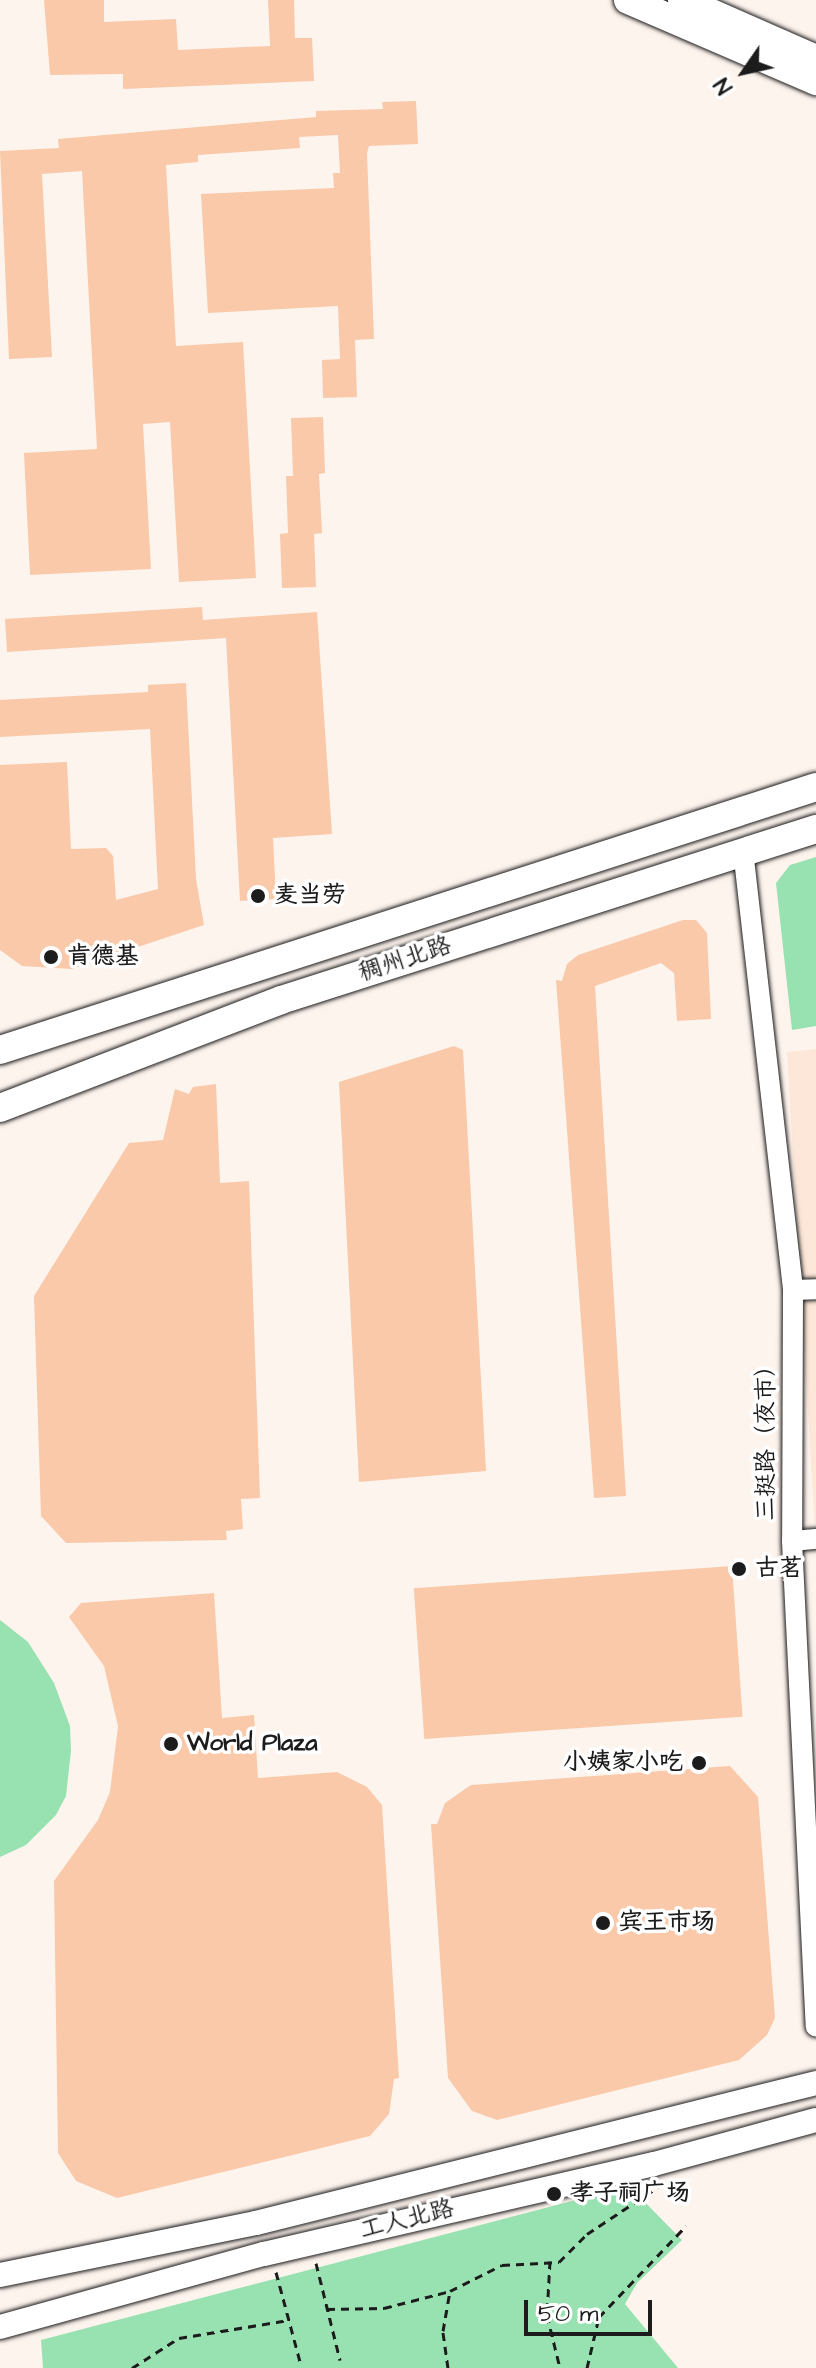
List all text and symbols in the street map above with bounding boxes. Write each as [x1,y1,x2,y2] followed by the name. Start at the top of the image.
[704,32,784,112] north arrow
[707,71,740,100] text: N
[274,882,346,910] place label: 麦当劳
[249,887,267,905] marker: 麦当劳
[355,931,455,989] street label: 稠州北路
[67,943,139,971] place label: 肯德基
[42,948,60,966] marker: 肯德基
[753,1353,781,1521] street label: 三挺路（夜市）
[755,1555,803,1583] place label: 古茗
[730,1560,748,1578] marker: 古茗
[187,1730,317,1758] place label: World Plaza
[162,1735,180,1753] marker: World Plaza
[563,1749,683,1777] place label: 小姨家小吃
[690,1754,708,1772] marker: 小姨家小吃
[619,1909,715,1937] place label: 宾王市场
[594,1914,612,1932] marker: 宾王市场
[570,2180,690,2208] place label: 孝子祠广场
[545,2185,563,2203] marker: 孝子祠广场
[357,2194,457,2246] street label: 工人北路
[528,2284,656,2334] scale bar
[538,2297,598,2331] text: 50 m

